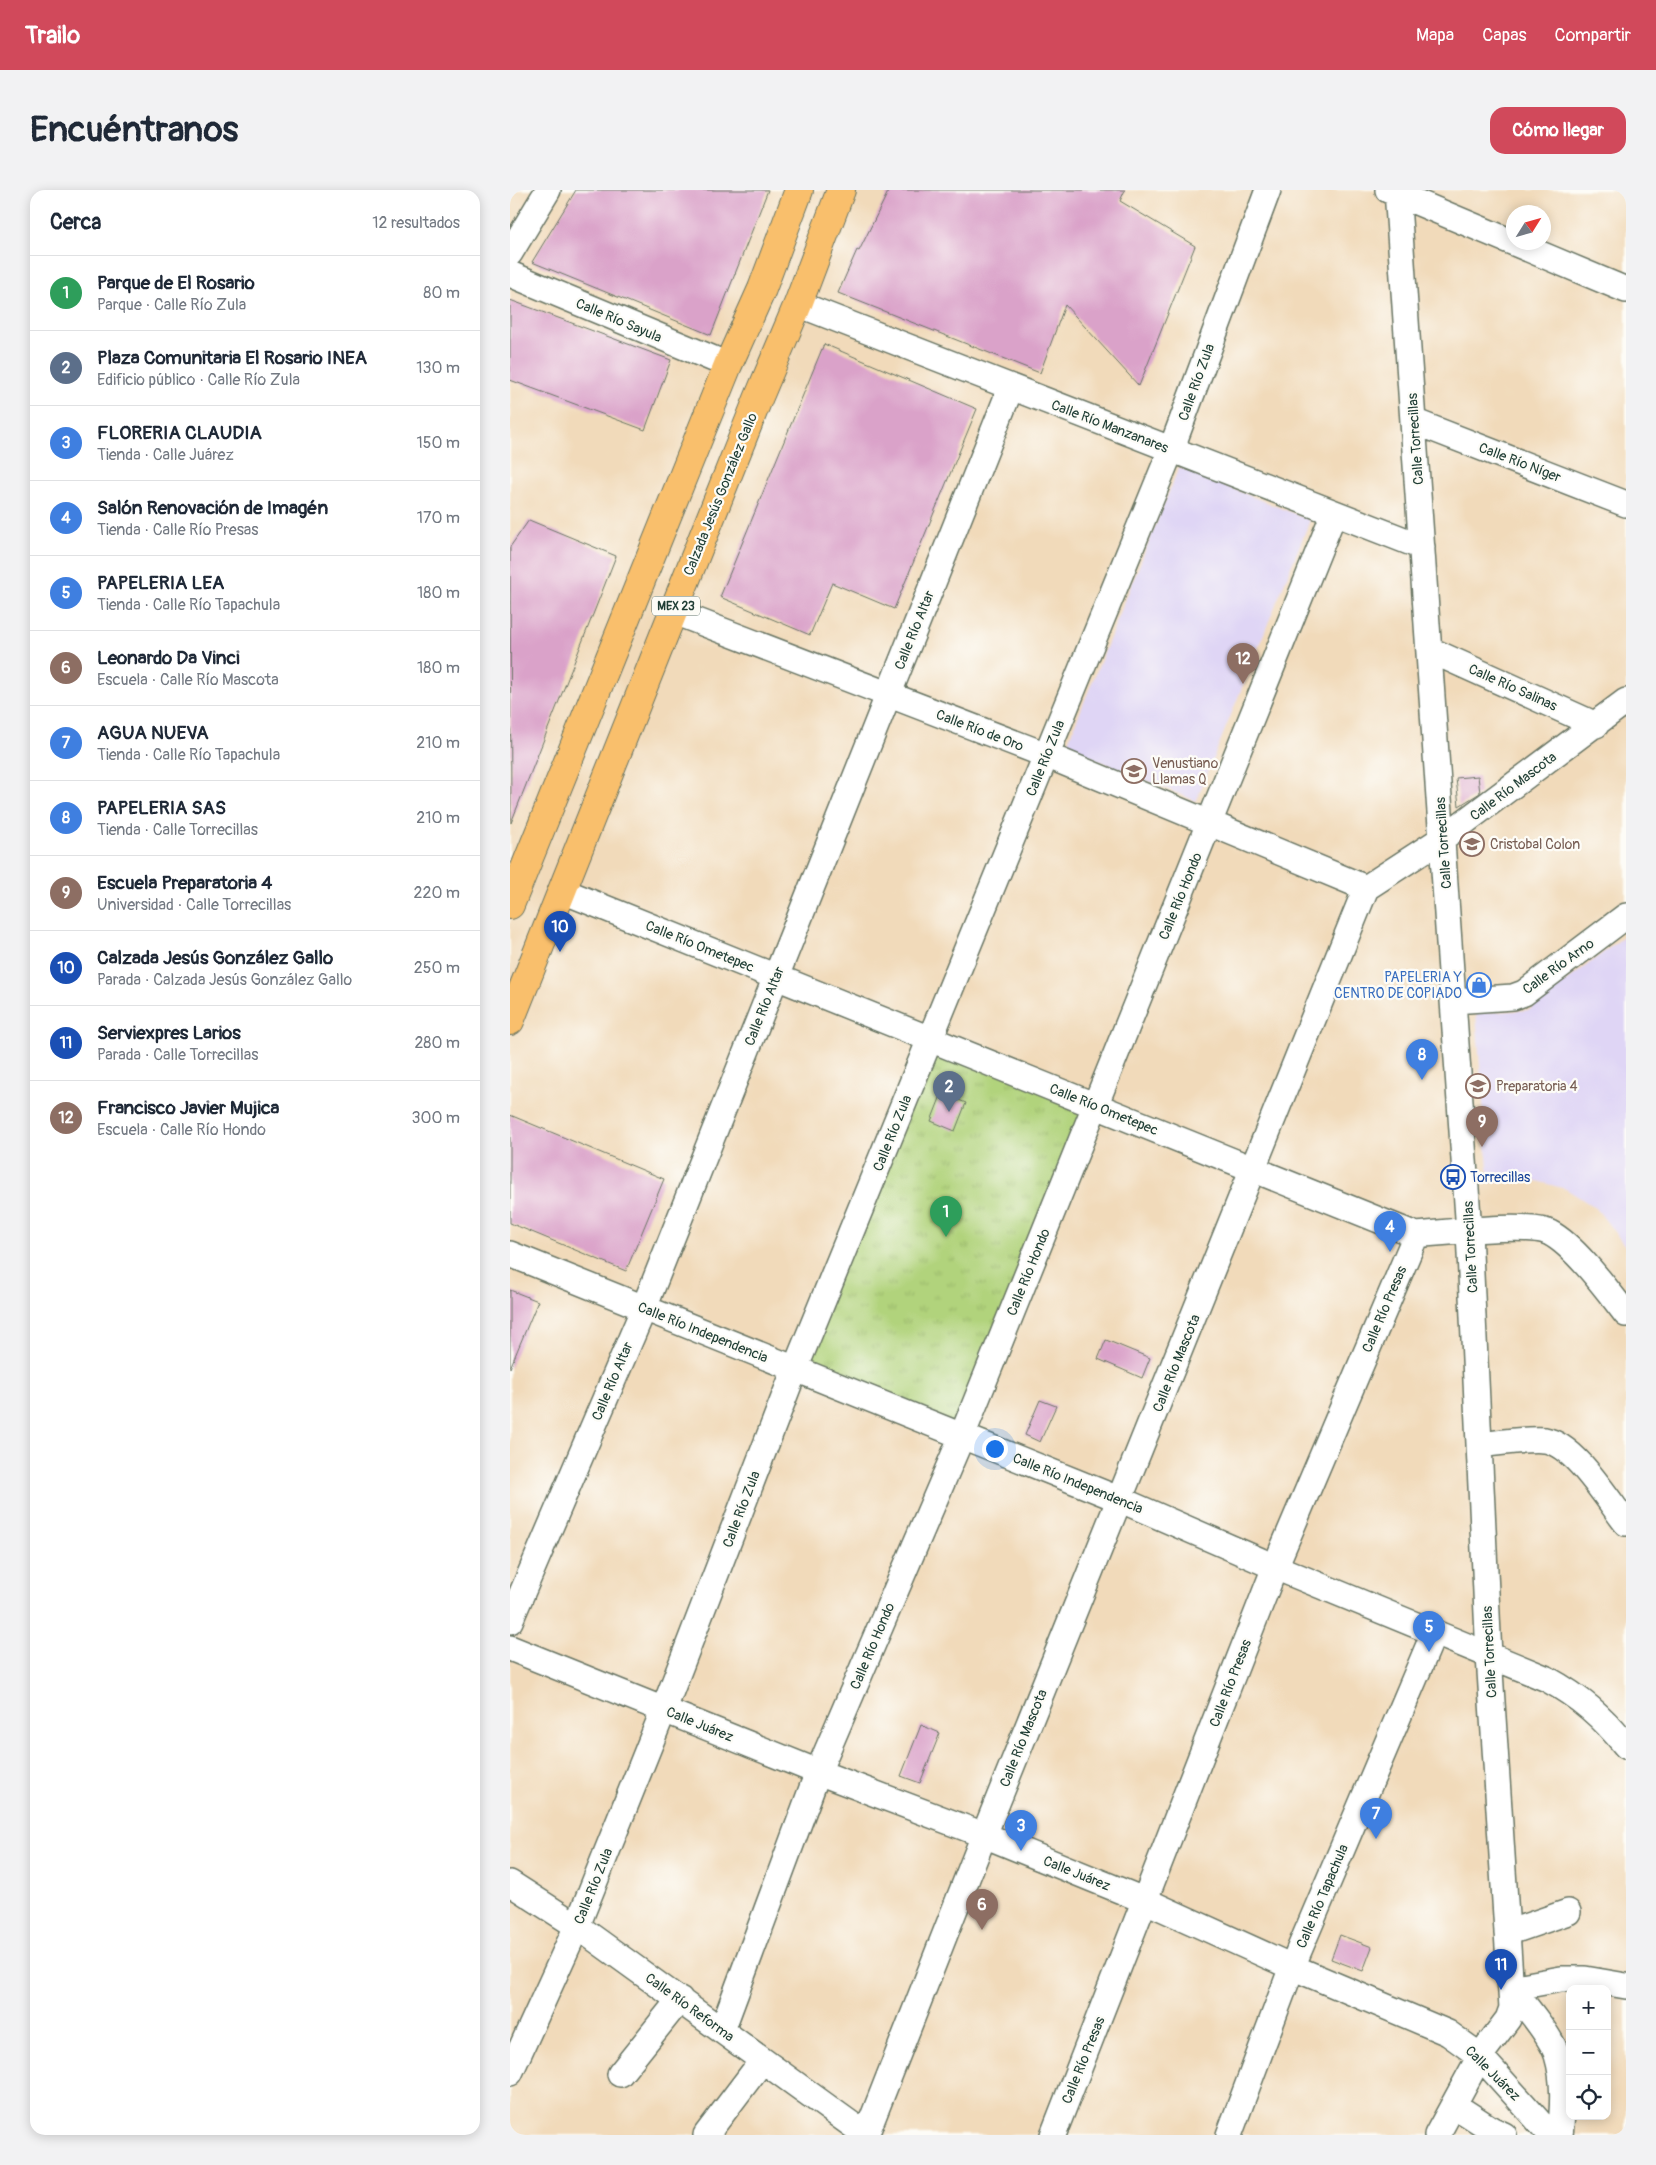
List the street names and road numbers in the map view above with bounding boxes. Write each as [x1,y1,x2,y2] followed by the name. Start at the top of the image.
[573,295,664,346] street label: Calle Río Sayula
[1175,341,1218,423] street label: Calle Río Zula
[1404,392,1427,485] street label: Calle Torrecillas
[1049,396,1171,457] street label: Calle Río Manzanares
[680,410,761,578] street label: Calzada Jesús González Gallo
[1476,439,1563,486] street label: Calle Río Níger
[891,588,938,672] street label: Calle Río Altar
[652,596,700,616] road number: MEX 23
[1466,660,1560,715] street label: Calle Río Salinas
[934,706,1026,755] street label: Calle Río de Oro
[1022,718,1068,799] street label: Calle Río Zula
[1467,748,1560,824] street label: Calle Río Mascota
[1432,796,1455,889] street label: Calle Torrecillas
[1155,850,1206,942] street label: Calle Río Hondo
[643,917,757,976] street label: Calle Río Ometepec
[1519,935,1598,998] street label: Calle Río Arno
[741,964,788,1048] street label: Calle Río Altar
[1047,1080,1161,1139] street label: Calle Río Ometepec
[869,1093,915,1174] street label: Calle Río Zula
[1460,1200,1481,1293] street label: Calle Torrecillas
[1003,1226,1054,1318] street label: Calle Río Hondo
[1359,1263,1411,1355] street label: Calle Río Presas
[635,1299,770,1366] street label: Calle Río Independencia
[1149,1312,1204,1415] street label: Calle Río Mascota
[588,1339,637,1423] street label: Calle Río Altar
[1010,1450,1145,1517] street label: Calle Río Independencia
[719,1468,764,1550] street label: Calle Río Zula
[847,1600,899,1692] street label: Calle Río Hondo
[1479,1605,1500,1698] street label: Calle Torrecillas
[1206,1636,1255,1729] street label: Calle Río Presas
[996,1687,1051,1790] street label: Calle Río Mascota
[664,1703,736,1746] street label: Calle Juárez
[1293,1842,1352,1951] street label: Calle Río Tapachula
[570,1846,616,1927] street label: Calle Río Zula
[1041,1852,1113,1895] street label: Calle Juárez
[642,1969,737,2045] street label: Calle Río Reforma
[1058,2013,1109,2106] street label: Calle Río Presas
[1462,2042,1524,2104] street label: Calle Juárez

